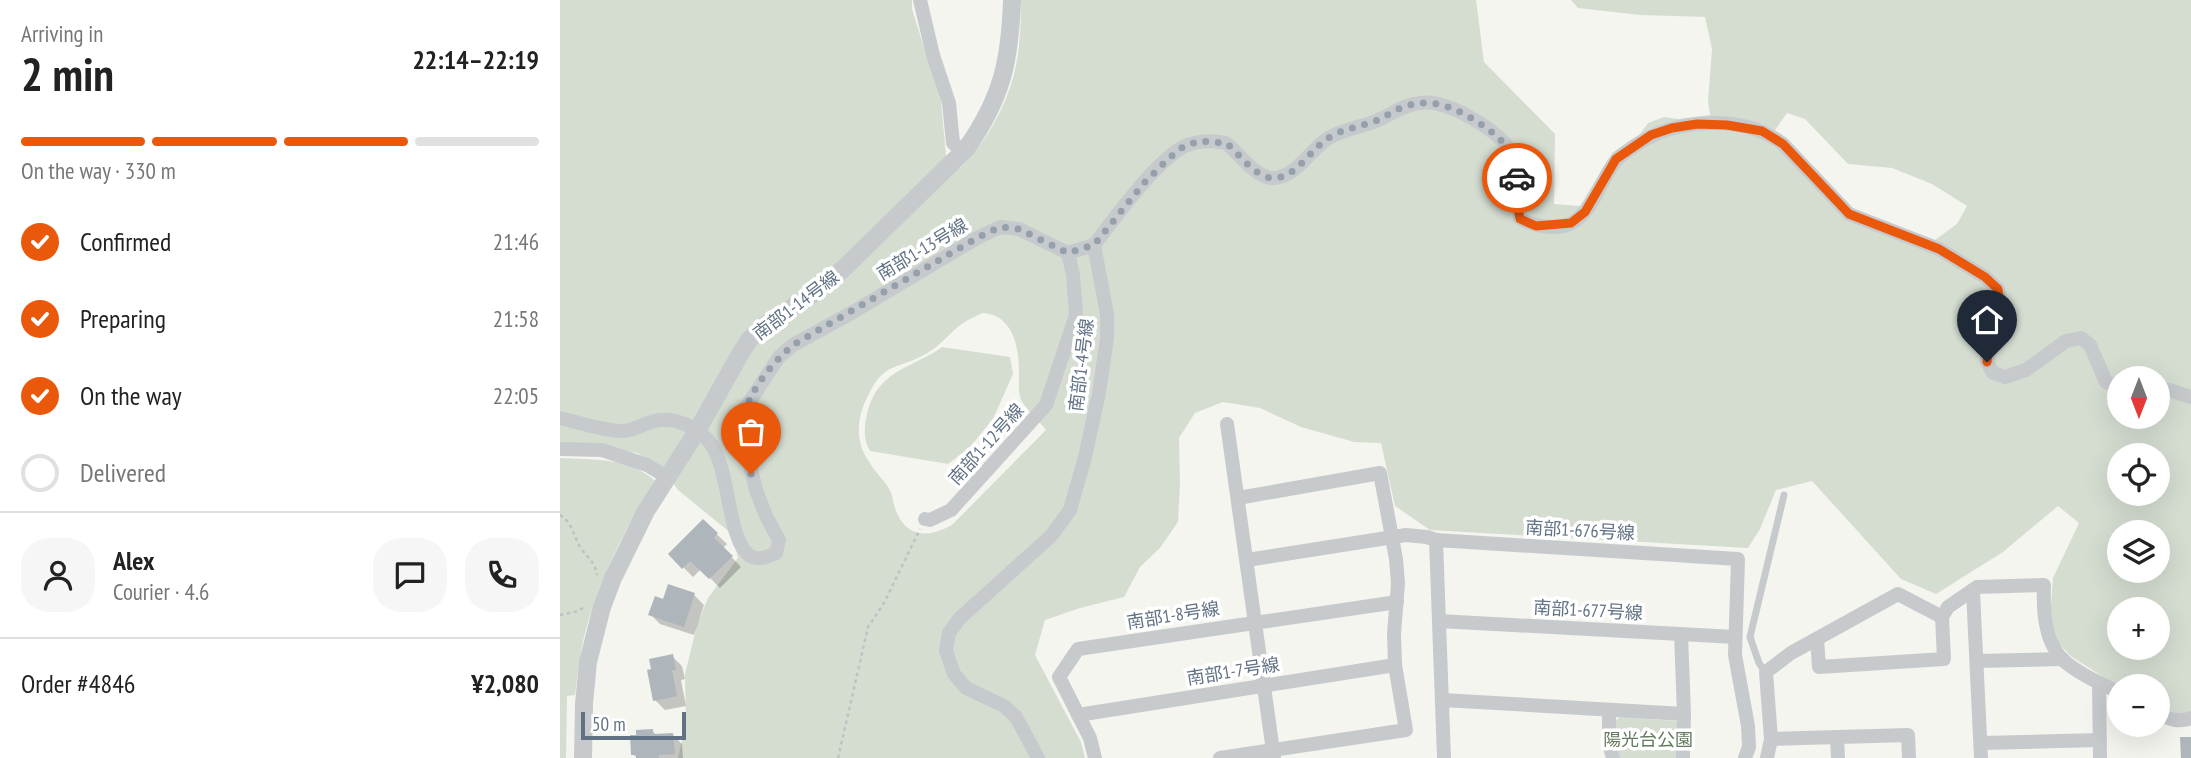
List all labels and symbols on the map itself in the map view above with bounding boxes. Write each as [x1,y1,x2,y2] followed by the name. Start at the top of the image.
[1482,143,1552,213] courier
[873,213,971,285] street label: 南部1-13号線
[749,265,843,345] street label: 南部1-14号線
[1957,290,2017,362] pin
[1064,317,1098,413] street label: 南部1-4号線
[2107,366,2170,429] north arrow
[943,399,1029,489] street label: 南部1-12号線
[721,402,781,474] pin
[1525,516,1635,544] street label: 南部1-676号線
[1125,596,1221,634] street label: 南部1-8号線
[1533,596,1643,624] street label: 南部1-677号線
[1185,652,1281,690] street label: 南部1-7号線
[581,709,686,741] scale bar
[1603,728,1693,751] park label: 陽光台公園

